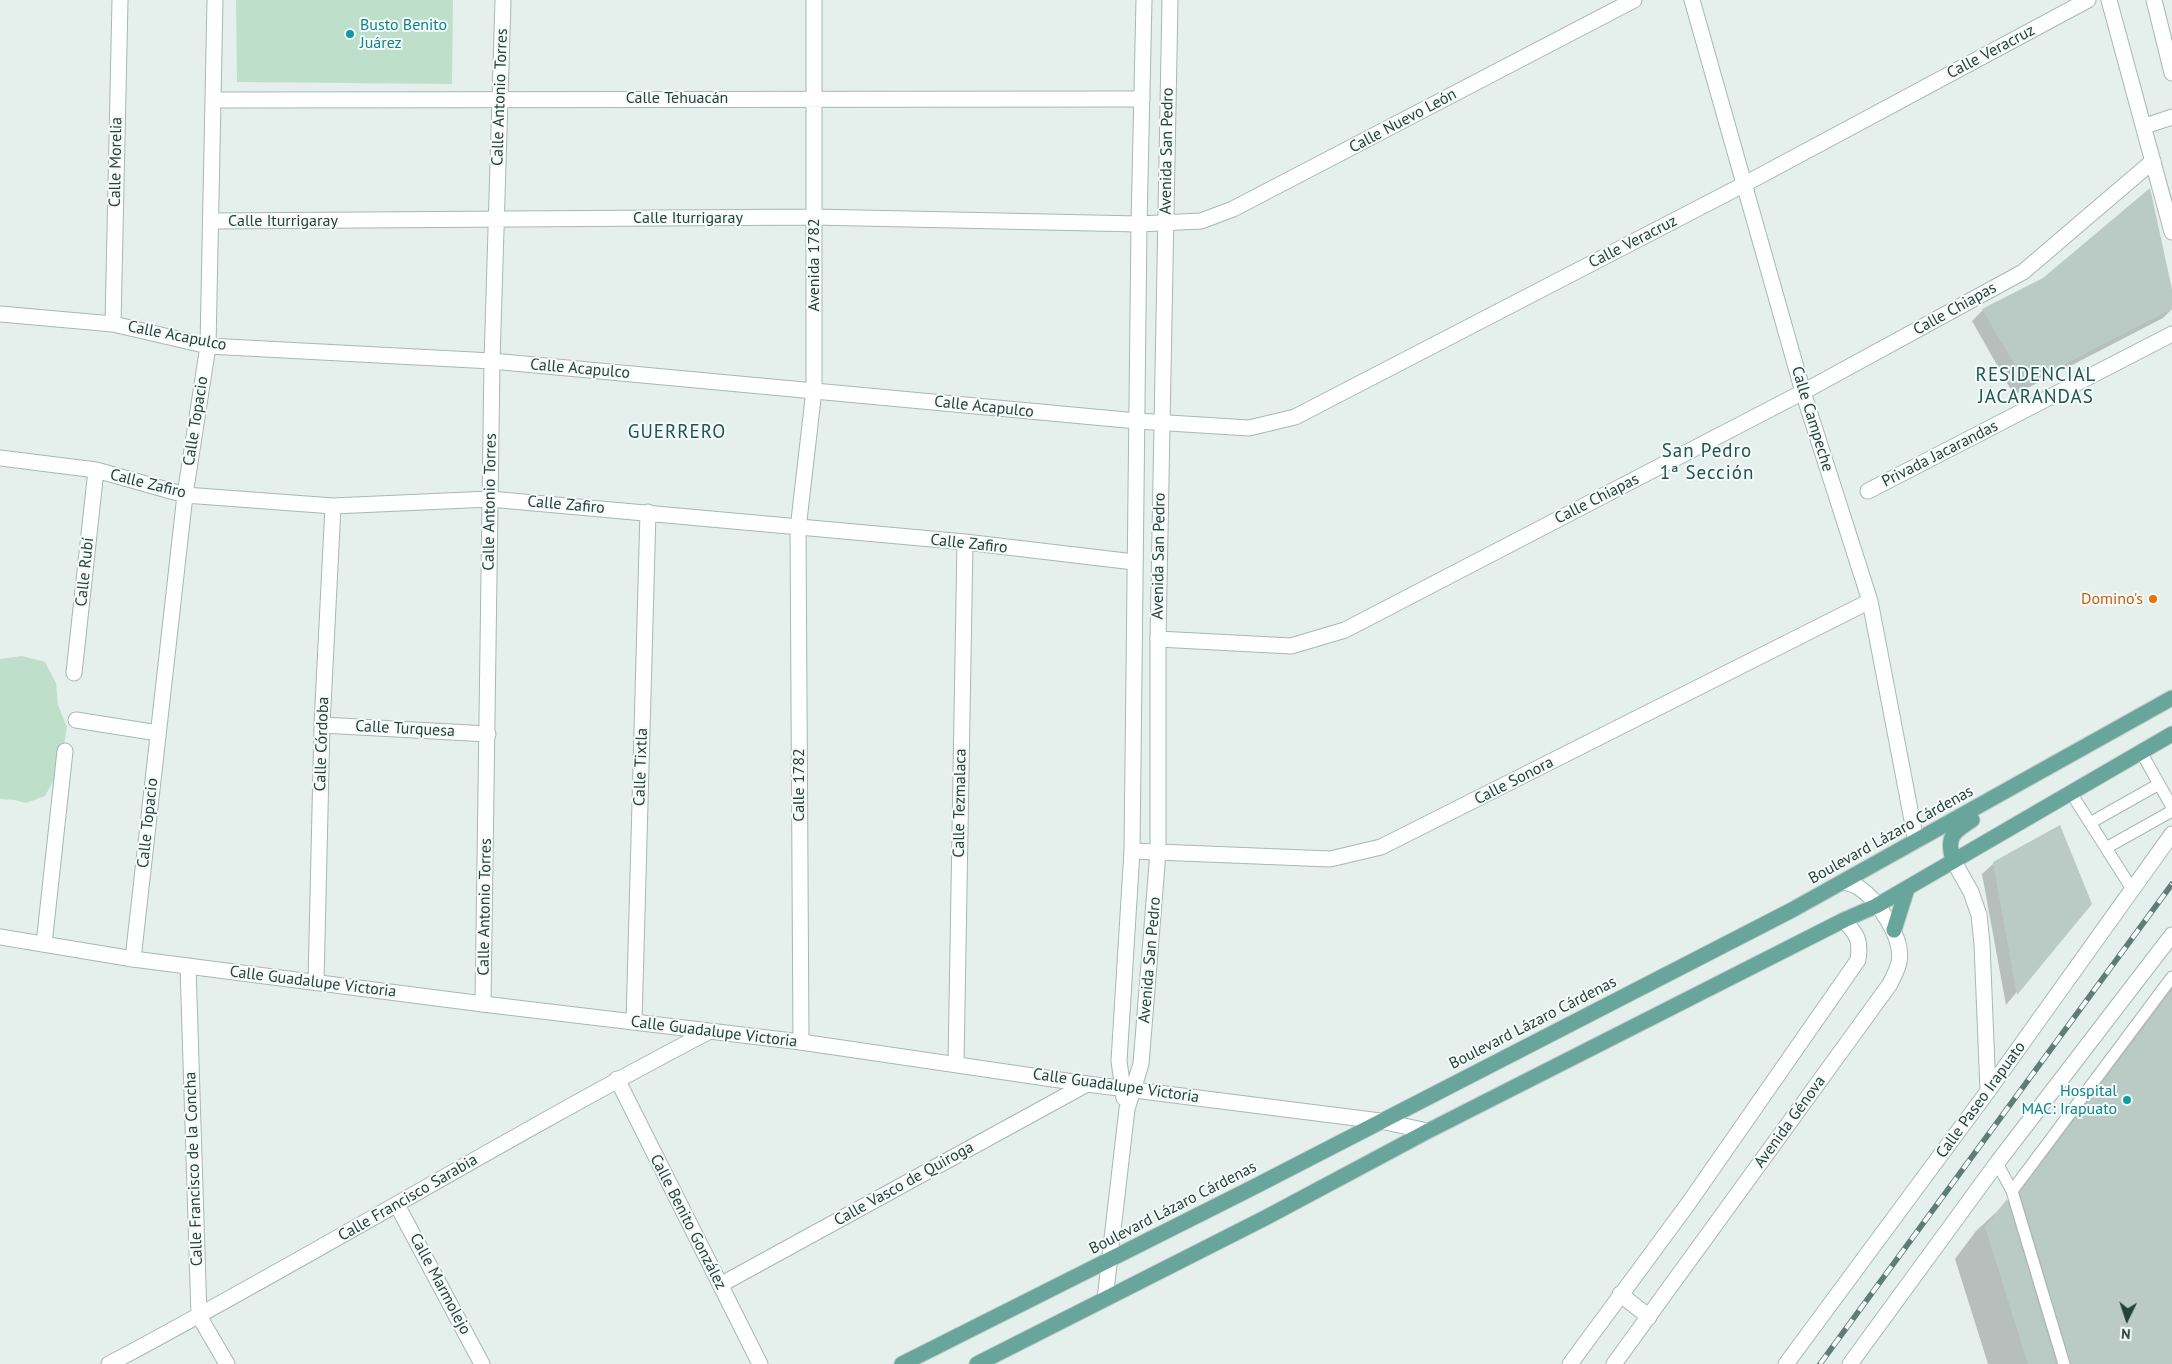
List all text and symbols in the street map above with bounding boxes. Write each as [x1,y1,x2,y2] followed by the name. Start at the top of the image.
[360,15,447,53] place label: Busto Benito Juárez
[1944,21,2038,83] street label: Calle Veracruz
[344,28,356,40] marker: Busto Benito Juárez
[488,28,512,166] street label: Calle Antonio Torres
[1346,85,1460,157] street label: Calle Nuevo León
[1156,87,1178,215] street label: Avenida San Pedro
[626,88,728,108] street label: Calle Tehuacán
[106,117,126,207] street label: Calle Morelia
[633,208,743,228] street label: Calle Iturrigaray
[228,211,338,231] street label: Calle Iturrigaray
[1586,212,1680,272] street label: Calle Veracruz
[804,218,824,312] street label: Avenida 1782
[1910,278,2000,340] street label: Calle Chiapas
[126,317,228,355] street label: Calle Acapulco
[529,355,631,383] street label: Calle Acapulco
[1787,364,1837,474] street label: Calle Campeche
[1974,365,2098,409] district label: RESIDENCIAL JACARANDAS
[179,375,213,467] street label: Calle Topacio
[933,392,1035,422] street label: Calle Acapulco
[1879,416,2001,492] street label: Privada Jacarandas
[627,422,727,444] district label: GUERRERO
[479,433,501,571] street label: Calle Antonio Torres
[1661,441,1753,485] district label: San Pedro 1ª Sección
[108,465,188,503] street label: Calle Zafiro
[1552,470,1642,528] street label: Calle Chiapas
[527,492,605,518] street label: Calle Zafiro
[1148,492,1170,620] street label: Avenida San Pedro
[929,530,1009,558] street label: Calle Zafiro
[72,536,98,608] street label: Calle Rubí
[2081,589,2143,609] place label: Domino's
[2147,593,2159,605] marker: Domino's
[311,696,333,792] street label: Calle Córdoba
[355,717,455,741] street label: Calle Turquesa
[630,728,652,806] street label: Calle Tixtla
[789,748,809,822] street label: Calle 1782
[949,748,971,858] street label: Calle Tezmalaca
[1471,753,1557,809] street label: Calle Sonora
[134,777,162,869] street label: Calle Topacio
[1805,782,1977,888] street label: Boulevard Lázaro Cárdenas
[474,838,496,976] street label: Calle Antonio Torres
[1135,896,1165,1024] street label: Avenida San Pedro
[229,962,397,1002] street label: Calle Guadalupe Victoria
[1446,972,1620,1074] street label: Boulevard Lázaro Cárdenas
[630,1012,798,1052] street label: Calle Guadalupe Victoria
[1932,1038,2030,1162] street label: Calle Paseo Irapuato
[1032,1065,1200,1107] street label: Calle Guadalupe Victoria
[181,1071,207,1267] street label: Calle Francisco de la Concha
[1750,1072,1830,1172] street label: Avenida Génova
[2021,1081,2117,1119] place label: Hospital MAC: Irapuato
[2121,1094,2133,1106] marker: Hospital MAC: Irapuato
[831,1138,977,1230] street label: Calle Vasco de Quiroga
[335,1150,481,1246] street label: Calle Francisco Sarabia
[646,1151,730,1293] street label: Calle Benito González
[1086,1157,1260,1259] street label: Boulevard Lázaro Cárdenas
[405,1230,475,1338] street label: Calle Marmolejo
[2102,1294,2152,1344] north arrow
[2121,1325,2131,1343] text: N

